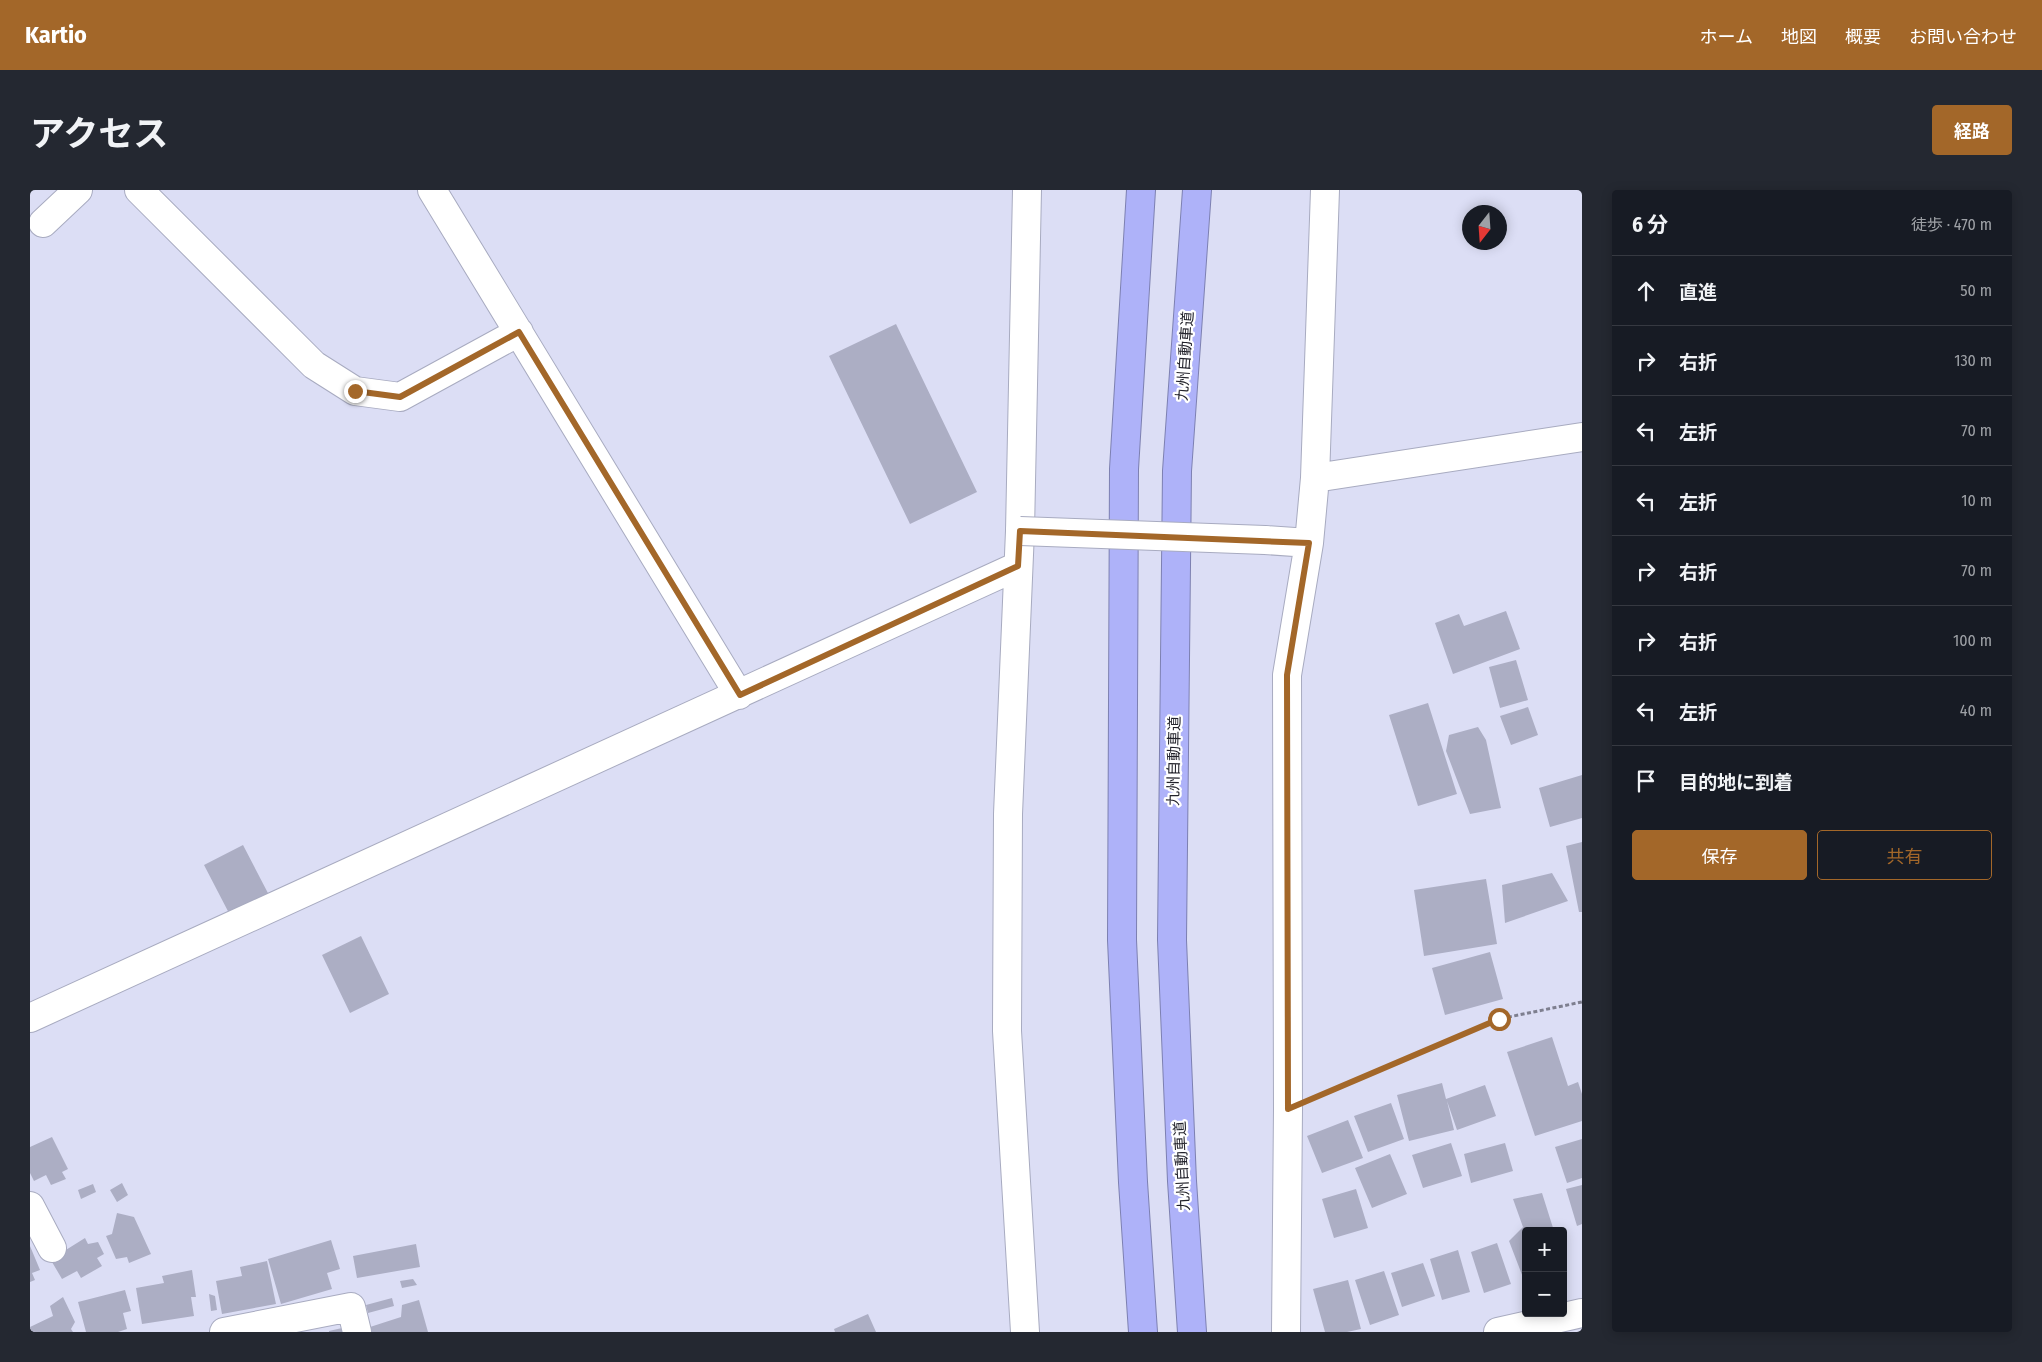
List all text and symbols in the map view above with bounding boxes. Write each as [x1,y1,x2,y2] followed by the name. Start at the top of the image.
[25,21,87,49] text: Kartio
[1700,26,1753,48] text: ホーム
[1781,26,1817,48] text: 地図
[1845,26,1881,48] text: 概要
[1909,26,2017,48] text: お問い合わせ
[1932,105,2012,155] button: 経路
[30,113,168,155] text: アクセス
[1462,205,1507,250] north arrow
[1632,212,1668,238] text: 6 分
[1911,215,1992,234] text: 徒歩 · 470 m
[1632,277,1660,305] icon: ahead
[1679,281,1717,304] text: 直進
[1960,281,1992,300] text: 50 m
[1173,310,1197,402] street label: 九州自動車道
[1632,347,1660,375] icon: right
[1679,351,1717,374] text: 右折
[1954,351,1992,370] text: 130 m
[344,380,367,403] route end
[1632,417,1660,445] icon: left
[1679,421,1717,444] text: 左折
[1961,421,1992,440] text: 70 m
[1632,487,1660,515] icon: left
[1679,491,1717,514] text: 左折
[1961,491,1992,510] text: 10 m
[1632,557,1660,585] icon: right
[1679,561,1717,584] text: 右折
[1961,561,1992,580] text: 70 m
[1632,627,1660,655] icon: right
[1679,631,1717,654] text: 右折
[1953,631,1992,650] text: 100 m
[1632,697,1660,725] icon: left
[1679,701,1717,724] text: 左折
[1960,701,1992,720] text: 40 m
[1164,716,1184,806] street label: 九州自動車道
[1632,767,1660,795] icon: arrive
[1679,771,1793,794] text: 目的地に到着
[1632,830,1807,880] button: 保存
[1817,830,1992,880] button: 共有
[1488,1008,1511,1031] route start
[1171,1121,1193,1211] street label: 九州自動車道
[1522,1227,1567,1317] map controls
[1522,1227,1567,1272] button: +
[1522,1272,1567,1317] button: −

